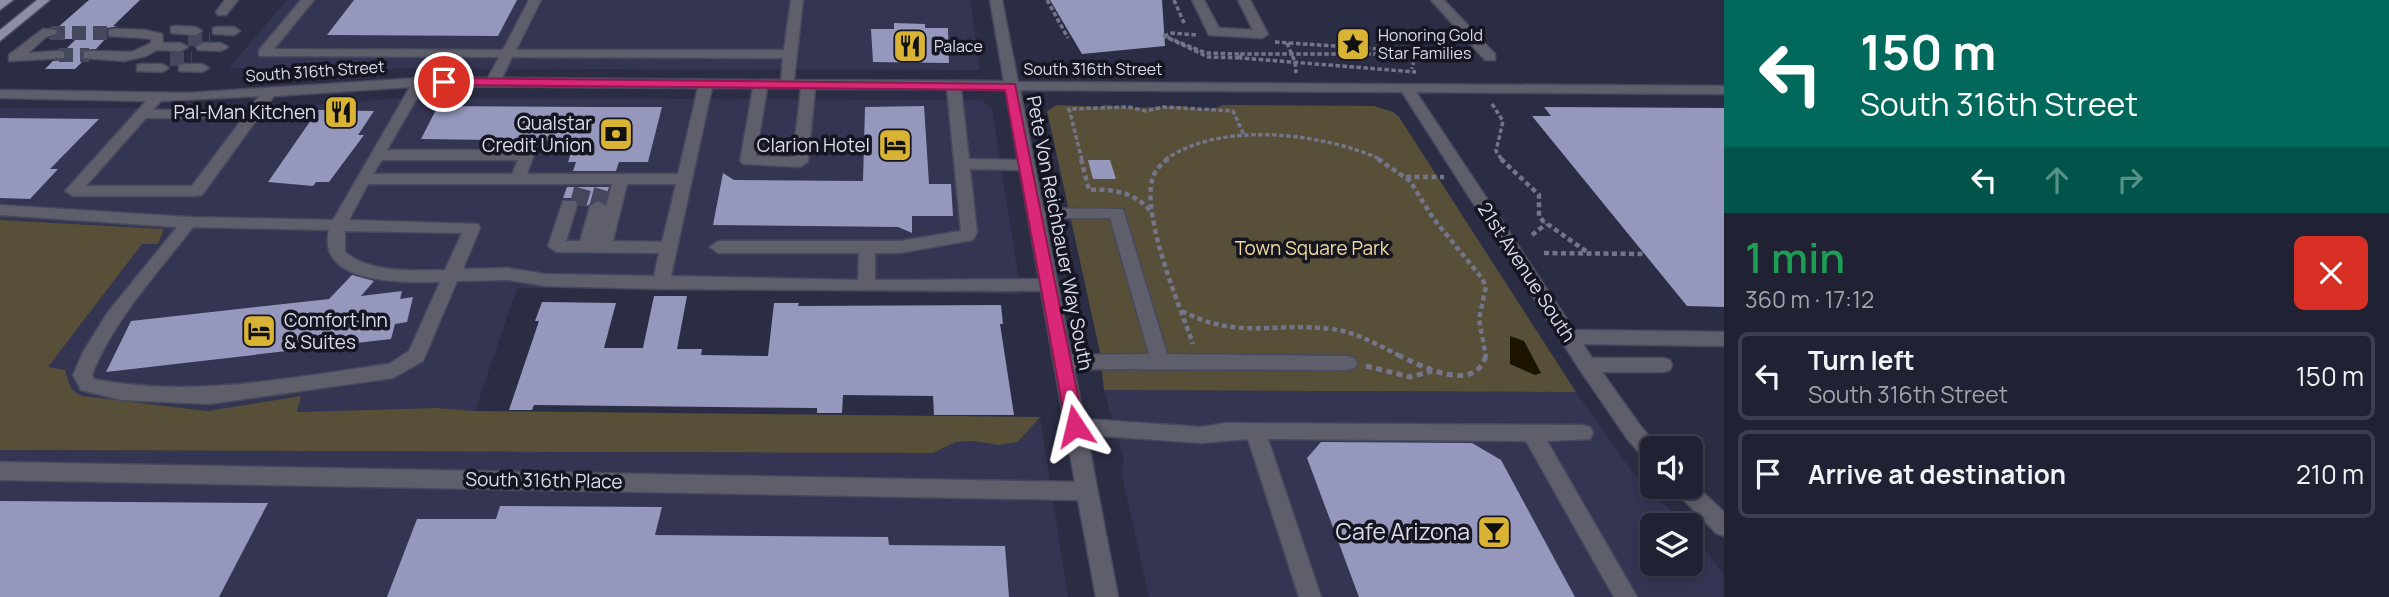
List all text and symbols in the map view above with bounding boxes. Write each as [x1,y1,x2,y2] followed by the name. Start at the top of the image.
[1860,18,1996,85] text: 150 m
[1378,24,1483,64] place label: Honoring Gold Star Families
[1334,25,1372,63] place icon: Honoring Gold Star Families
[891,27,929,65] restaurant icon: Palace
[1745,28,1836,119] icon: left
[934,35,983,57] place label: Palace
[414,52,474,112] pin
[245,55,385,87] street label: South 316th Street
[1023,58,1163,80] street label: South 316th Street
[425,63,463,101] icon: arrive
[1860,82,2138,126] text: South 316th Street
[322,93,360,131] restaurant icon: Pal-Man Kitchen
[1021,93,1099,373] street label: Pete Von Reichbauer Way South
[174,99,316,125] place label: Pal-Man Kitchen
[482,110,592,158] place label: Qualstar Credit Union
[597,115,635,153] bank icon: Qualstar Credit Union
[876,126,914,164] hotel icon: Clarion Hotel
[757,132,870,158] place label: Clarion Hotel
[1965,161,2003,199] icon: left
[2038,161,2076,199] icon: ahead
[2111,161,2149,199] icon: right
[1472,197,1582,347] street label: 21st Avenue South
[1745,228,1845,286] text: 1 min
[1235,235,1390,261] park label: Town Square Park
[2294,236,2368,310] button: close
[1745,283,1874,315] text: 360 m · 17:12
[284,307,388,355] place label: Comfort Inn & Suites
[240,312,278,350] hotel icon: Comfort Inn & Suites
[1808,342,1915,378] text: Turn left
[1749,357,1787,395] icon: left
[2296,358,2364,394] text: 150 m
[1808,378,2008,410] text: South 316th Street
[1038,389,1112,463] position arrow
[1640,436,1703,576] map controls
[1640,436,1703,499] button: sound
[1749,455,1787,493] icon: arrive
[1808,456,2066,492] text: Arrive at destination
[2296,456,2364,492] text: 210 m
[465,466,623,494] street label: South 316th Place
[1475,513,1513,551] bar icon: Cafe Arizona
[1640,513,1703,576] button: layers
[1335,515,1470,547] place label: Cafe Arizona

